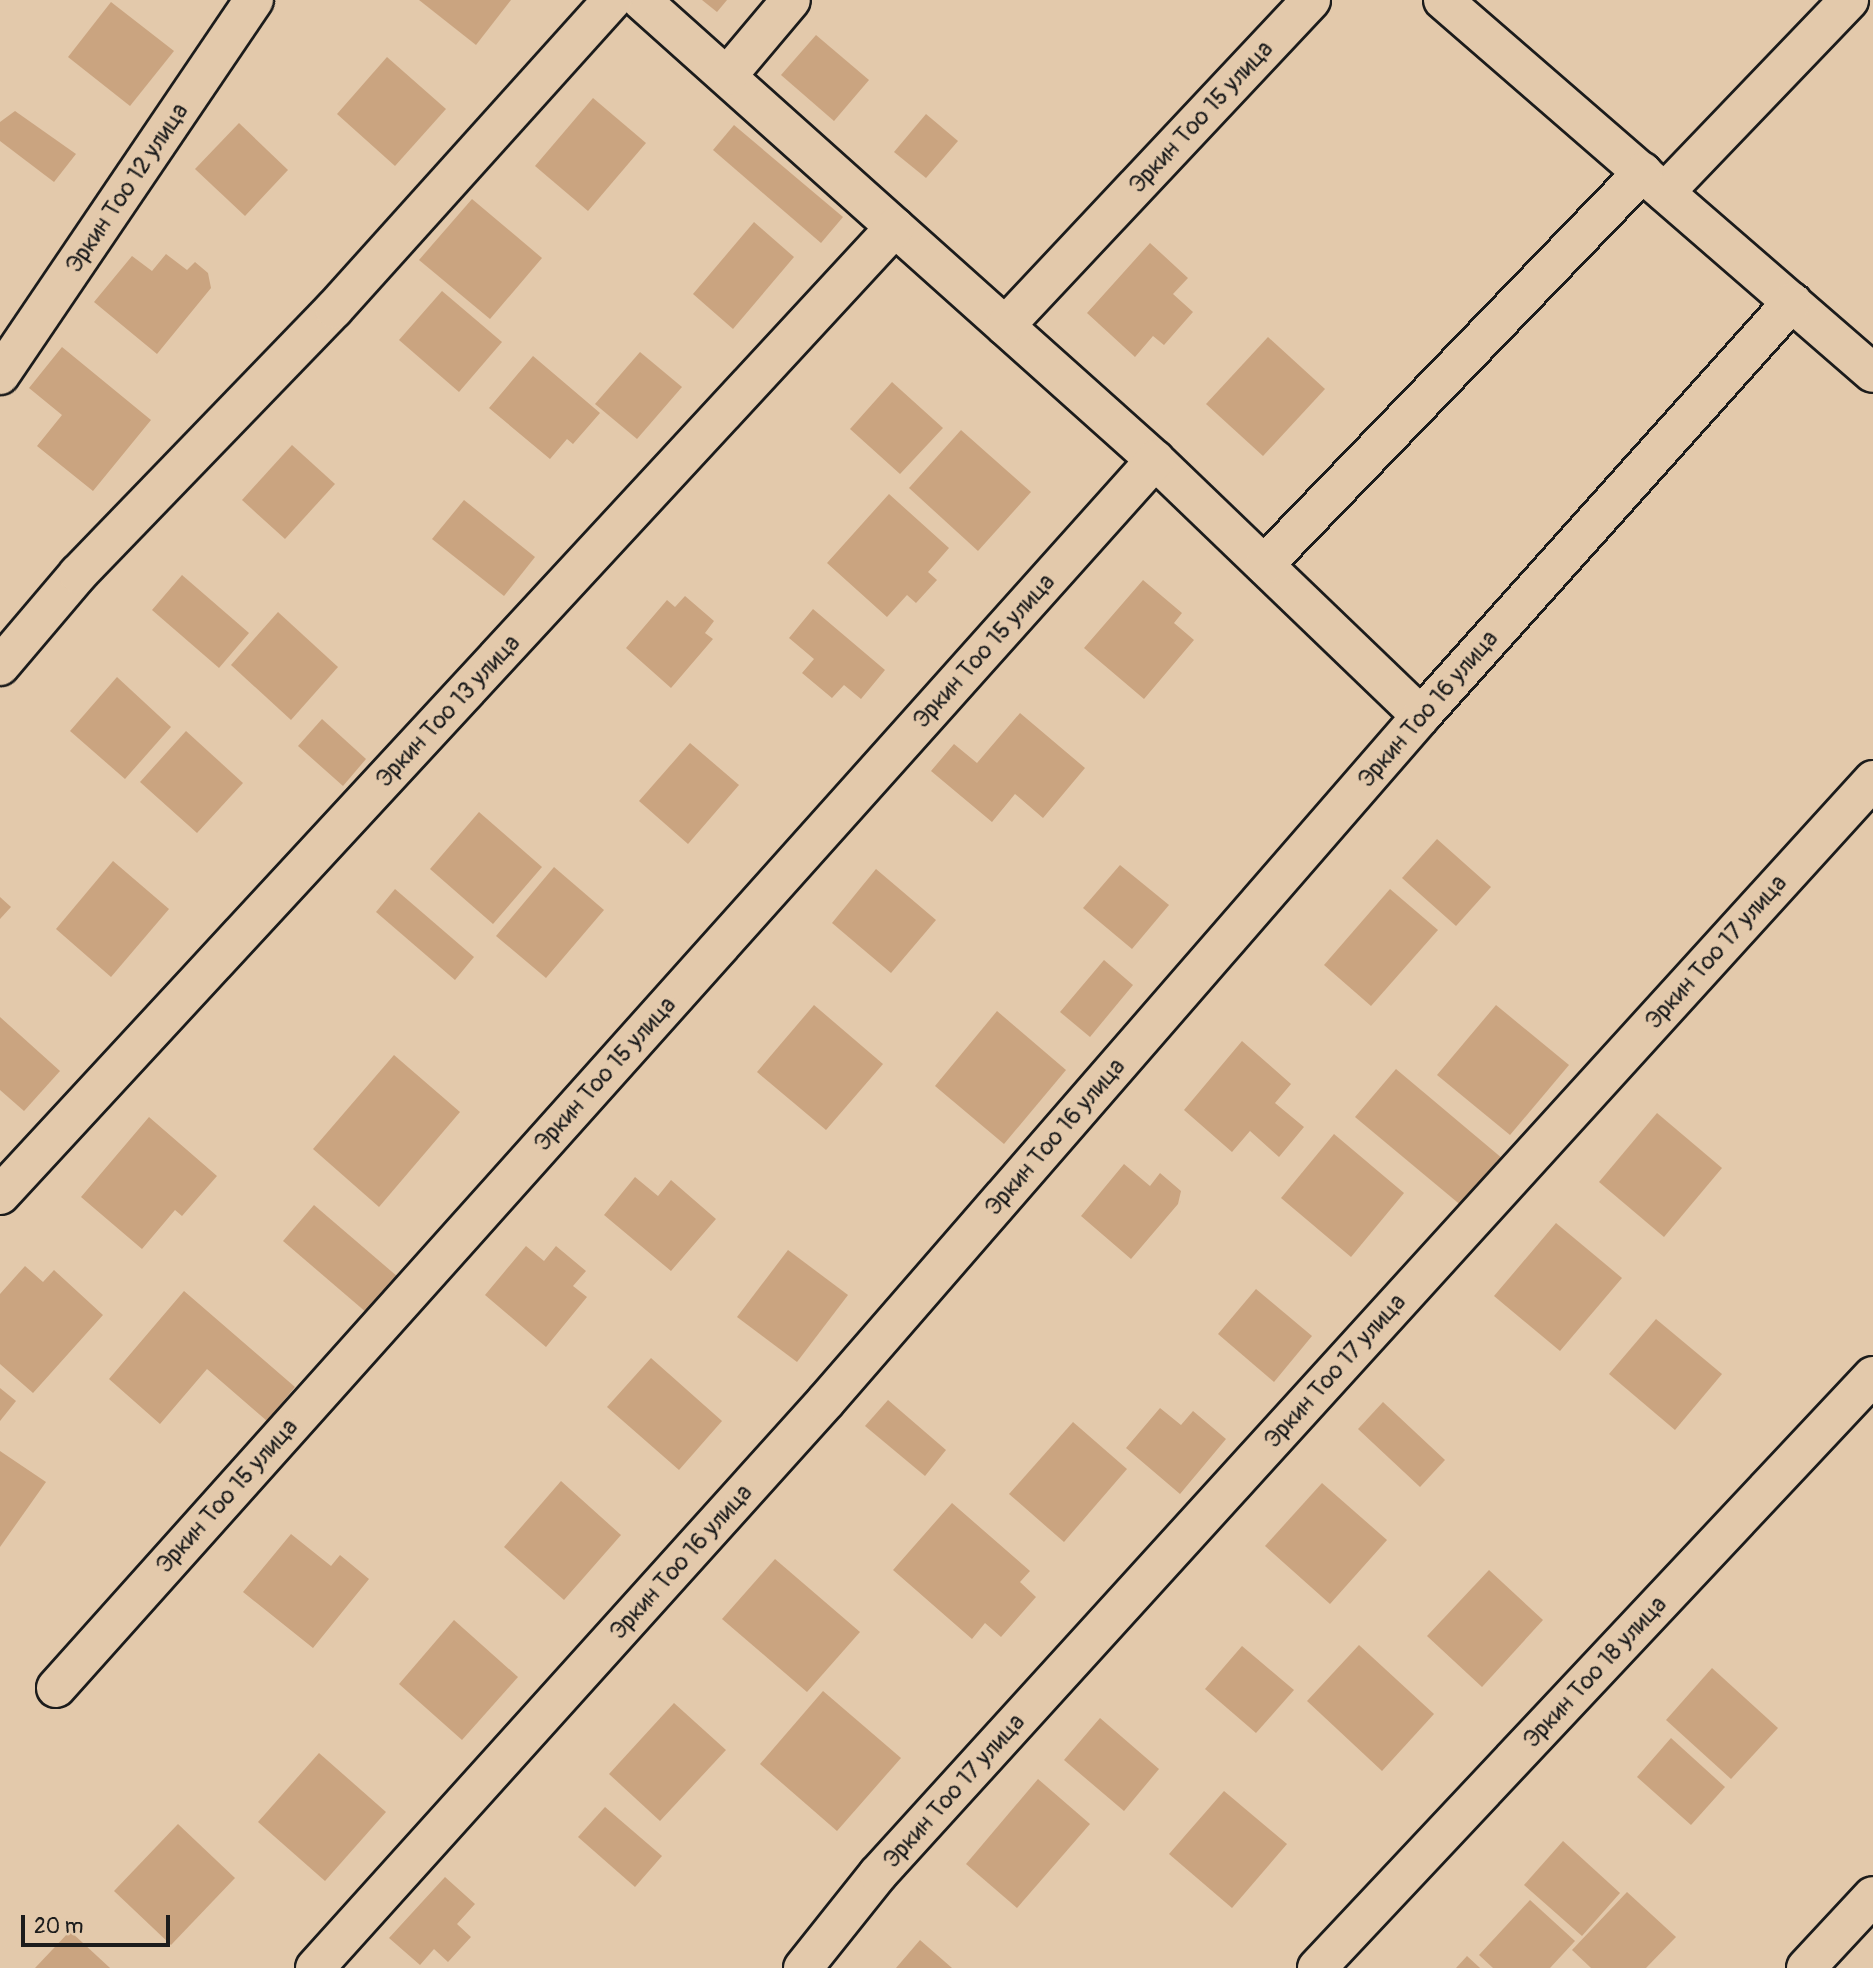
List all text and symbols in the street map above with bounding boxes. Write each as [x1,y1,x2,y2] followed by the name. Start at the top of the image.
[1123,35,1279,199] street label: Эркин Тоо 15 улица
[60,98,194,278] street label: Эркин Тоо 12 улица
[907,568,1061,734] street label: Эркин Тоо 15 улица
[1352,625,1504,793] street label: Эркин Тоо 16 улица
[370,629,526,793] street label: Эркин Тоо 13 улица
[1639,869,1793,1035] street label: Эркин Тоо 17 улица
[528,991,682,1157] street label: Эркин Тоо 15 улица
[979,1053,1131,1221] street label: Эркин Тоо 16 улица
[1258,1288,1412,1454] street label: Эркин Тоо 17 улица
[150,1413,304,1579] street label: Эркин Тоо 15 улица
[604,1479,758,1645] street label: Эркин Тоо 16 улица
[1517,1590,1673,1754] street label: Эркин Тоо 18 улица
[877,1708,1031,1874] street label: Эркин Тоо 17 улица
[24,1902,173,1946] scale bar
[34,1913,83,1940] text: 20 m

